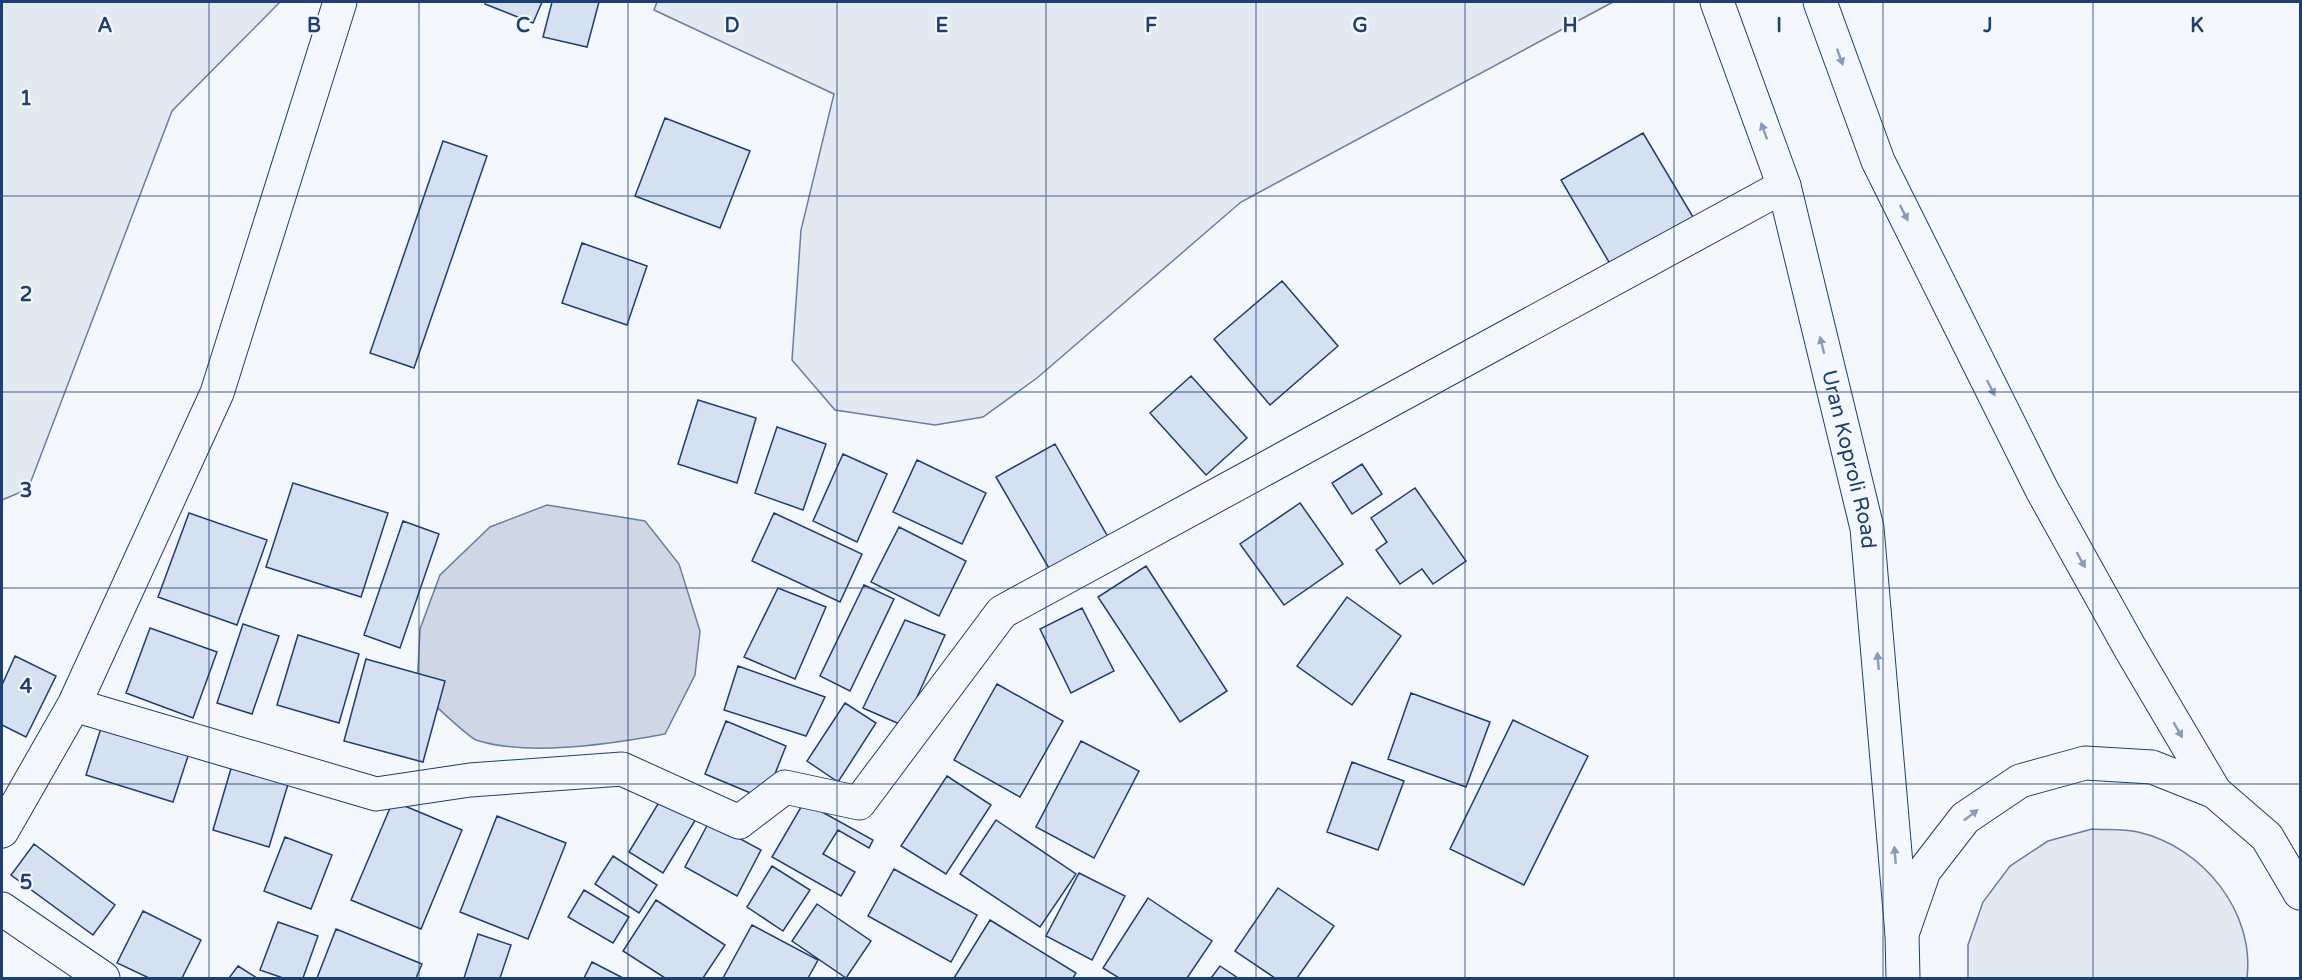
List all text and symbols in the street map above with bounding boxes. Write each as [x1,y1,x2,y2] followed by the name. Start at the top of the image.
[98,14,113,38] text: A
[307,14,321,38] text: B
[516,14,530,38] text: C
[724,14,740,38] text: D
[936,14,949,38] text: E
[1145,14,1157,38] text: F
[1352,14,1368,38] text: G
[1562,14,1578,38] text: H
[1776,14,1782,38] text: I
[1982,14,1993,38] text: J
[2190,14,2204,38] text: K
[1836,48,1846,66] one-way arrow
[20,87,32,111] text: 1
[1759,122,1768,140] one-way arrow
[1899,205,1909,222] one-way arrow
[20,283,32,307] text: 2
[1817,336,1827,355] one-way arrow
[1816,367,1881,550] street label: Uran Koproli Road
[1986,379,1996,396] one-way arrow
[20,479,32,503] text: 3
[2076,552,2086,569] one-way arrow
[1873,651,1883,670] one-way arrow
[20,675,33,699] text: 4
[2173,722,2183,739] one-way arrow
[1963,809,1978,821] one-way arrow
[1890,845,1900,864] one-way arrow
[20,871,32,895] text: 5

